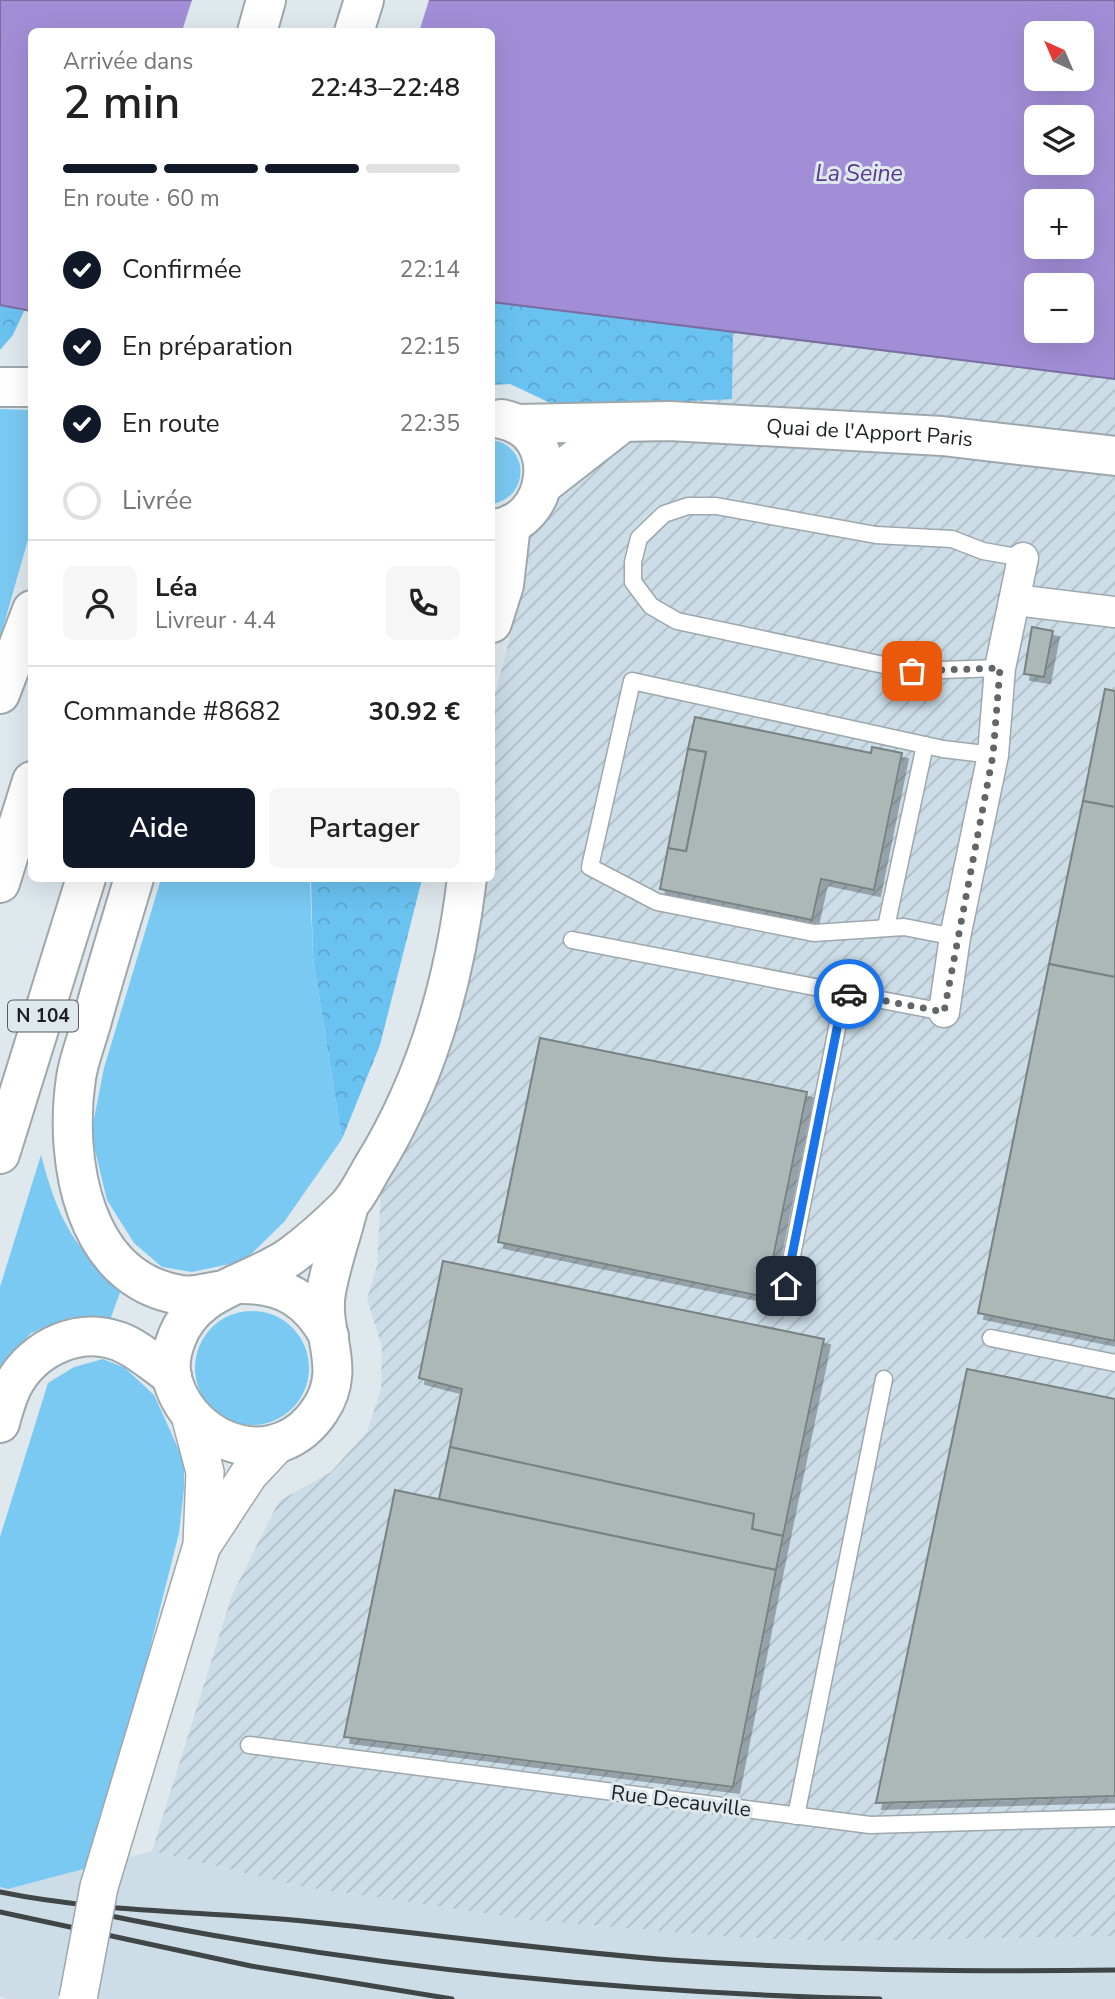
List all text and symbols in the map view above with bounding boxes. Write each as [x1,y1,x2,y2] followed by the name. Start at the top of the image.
[1024,21,1094,91] north arrow
[1024,21,1094,343] map controls
[63,46,193,77] text: Arrivée dans
[310,70,460,105] text: 22:43–22:48
[63,71,180,134] text: 2 min
[1024,105,1094,175] button: layers
[815,158,903,189] water label: La Seine
[63,183,220,214] text: En route · 60 m
[1024,189,1094,259] button: +
[63,251,101,289] icon: check
[122,252,242,287] text: Confirmée
[400,254,460,285] text: 22:14
[1024,273,1094,343] button: −
[63,328,101,366] icon: check
[122,329,293,364] text: En préparation
[400,331,460,362] text: 22:15
[63,405,101,443] icon: check
[122,406,220,441] text: En route
[400,408,460,439] text: 22:35
[766,412,974,453] street label: Quai de l'Apport Paris
[122,483,192,518] text: Livrée
[63,566,137,640] button: person
[386,566,460,640] button: phone
[155,570,198,605] text: Léa
[155,605,276,636] text: Livreur · 4.4
[882,641,942,701] pin
[893,652,931,690] icon: bag
[63,694,281,729] text: Commande #8682
[369,694,460,729] text: 30.92 €
[63,788,255,868] button: Aide
[269,788,460,868] button: Partager
[814,959,884,1029] courier
[830,975,868,1013] icon: car
[8,1000,78,1032] road number: N 104
[756,1256,816,1316] pin
[767,1267,805,1305] icon: home
[609,1779,753,1823] street label: Rue Decauville

